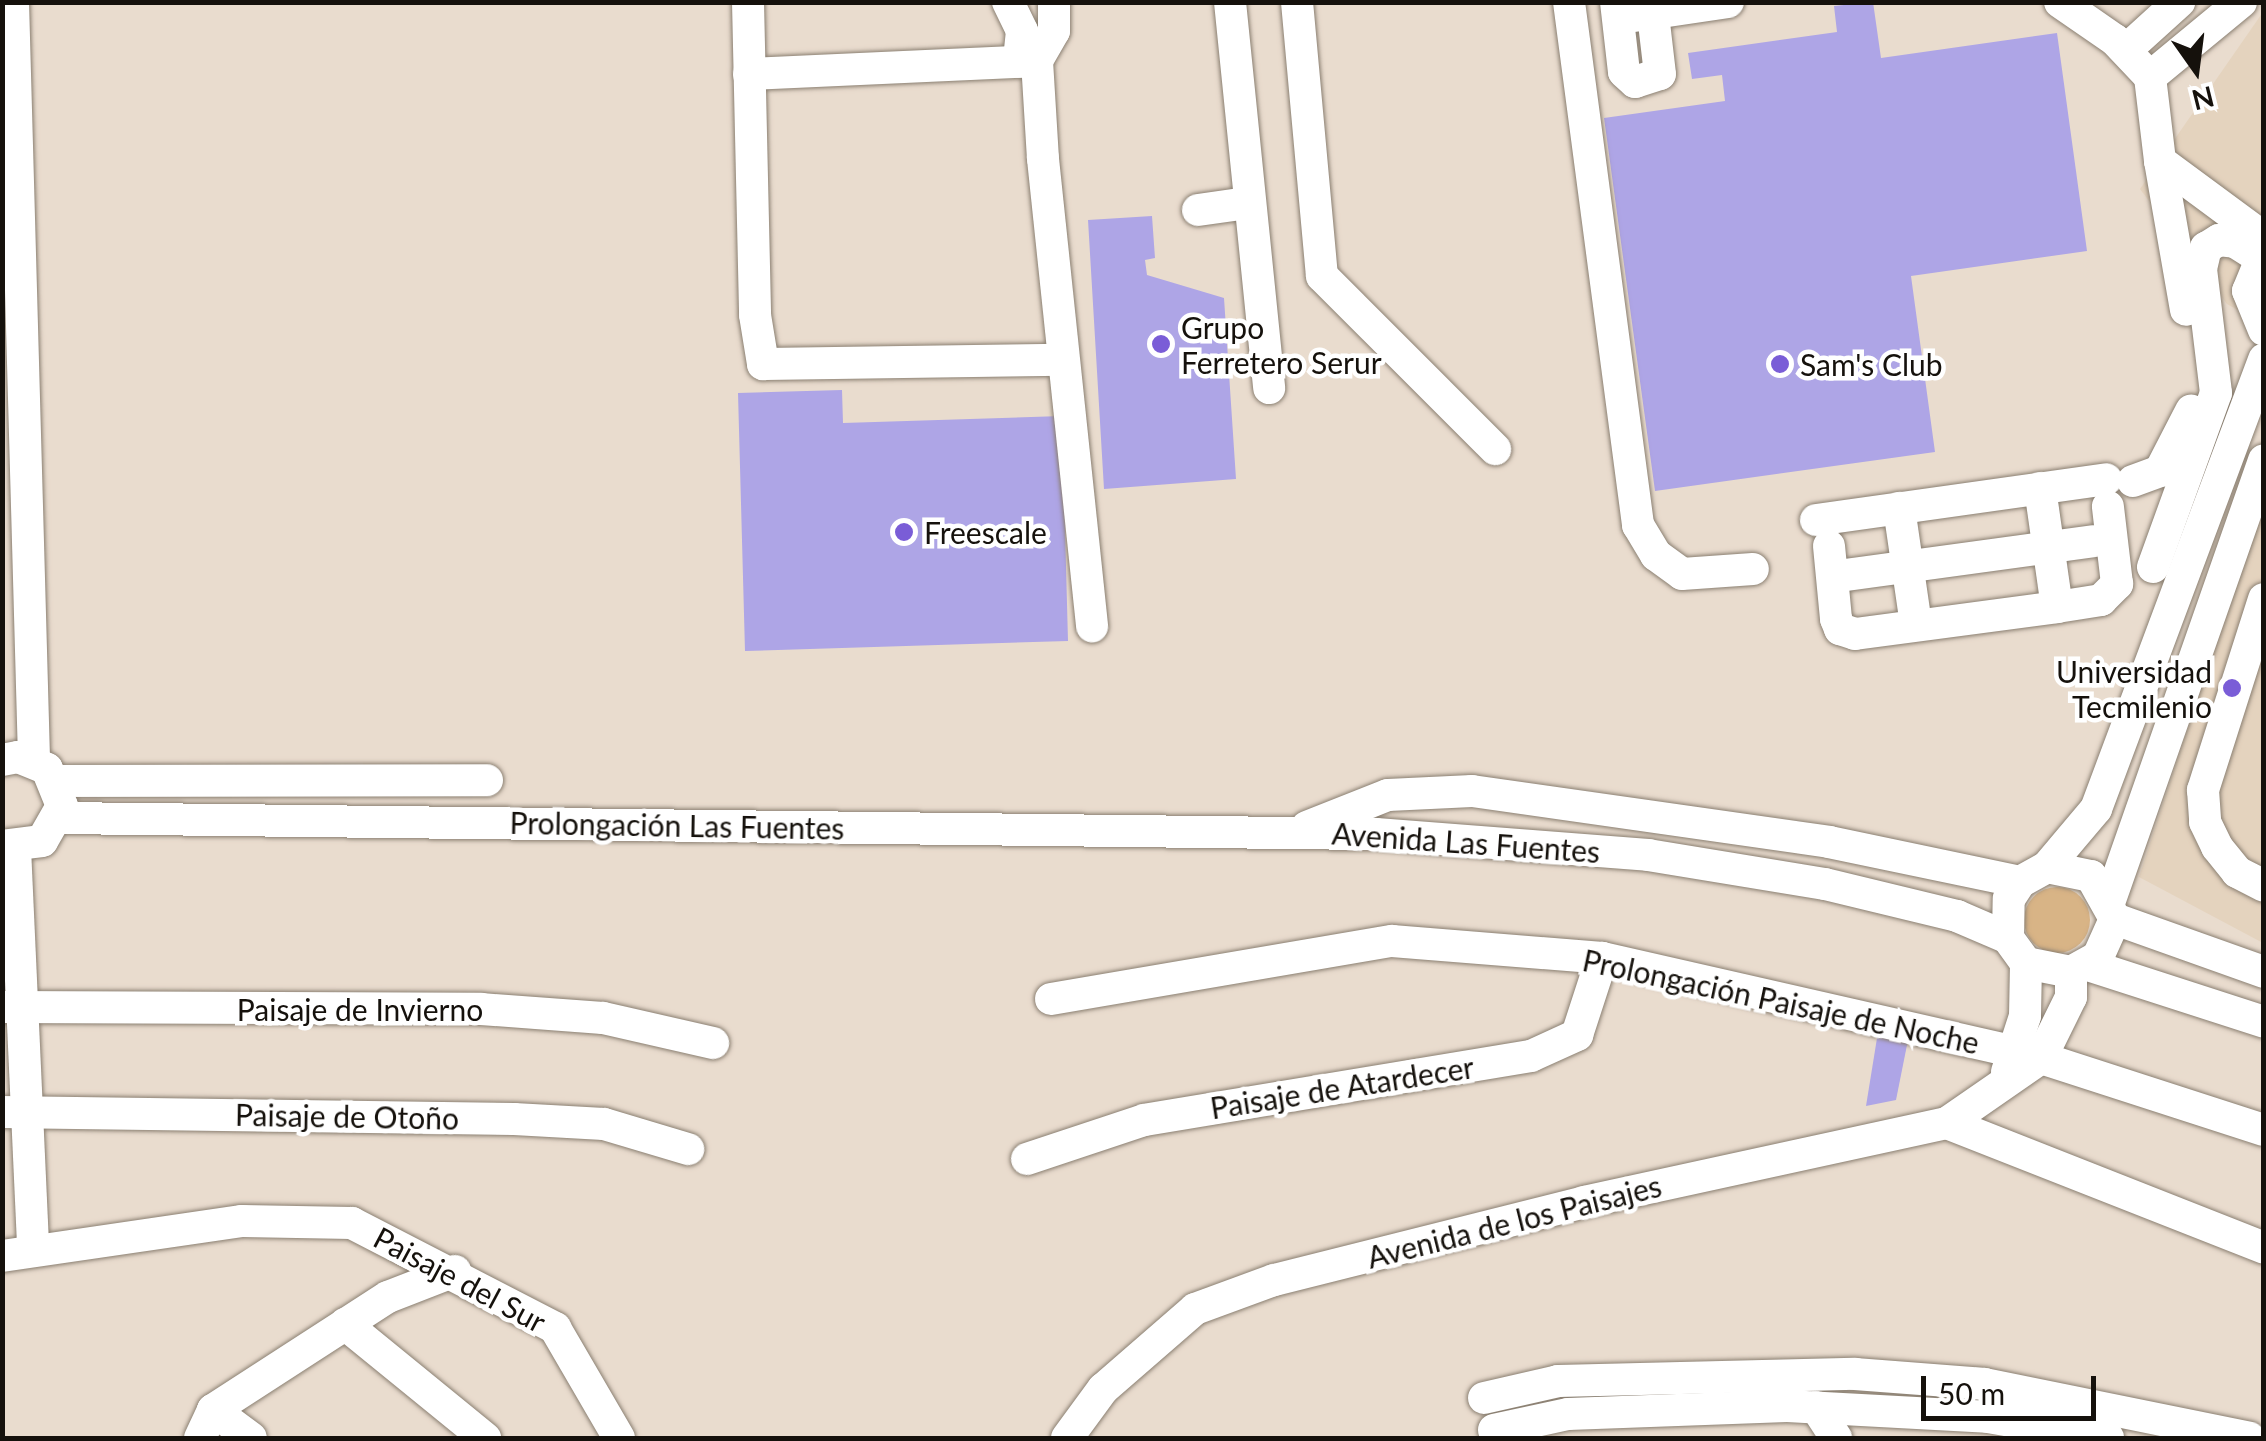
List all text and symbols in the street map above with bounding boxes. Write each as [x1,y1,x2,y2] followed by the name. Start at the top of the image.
[2146,20,2246,120] north arrow
[2189,80,2218,118] text: N
[1181,309,1382,380] place label: Grupo Ferretero Serur
[1150,333,1172,355] marker: Grupo Ferretero Serur
[1800,346,1943,382] place label: Sam's Club
[1769,353,1791,375] marker: Sam's Club
[924,514,1047,550] place label: Freescale
[893,521,915,543] marker: Freescale
[2056,653,2212,724] place label: Universidad Tecmilenio
[2221,677,2243,699] marker: Universidad Tecmilenio
[509,804,845,846] street label: Prolongación Las Fuentes
[1331,815,1601,869] street label: Avenida Las Fuentes
[1580,941,1982,1061] street label: Prolongación Paisaje de Noche
[237,991,483,1027] street label: Paisaje de Invierno
[1207,1048,1477,1126] street label: Paisaje de Atardecer
[235,1096,459,1136] street label: Paisaje de Otoño
[1363,1167,1665,1275] street label: Avenida de los Paisajes
[368,1219,552,1339] street label: Paisaje del Sur
[1926,1356,2101,1418] scale bar
[1938,1375,2005,1411] text: 50 m

